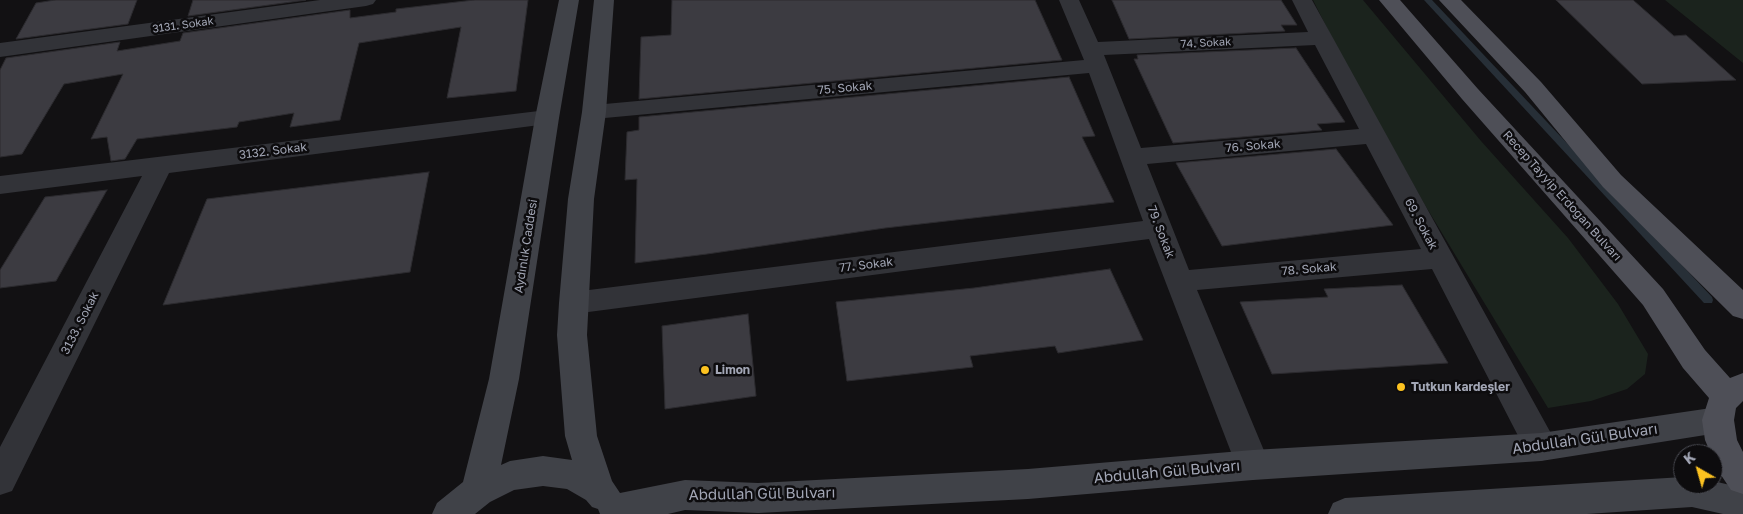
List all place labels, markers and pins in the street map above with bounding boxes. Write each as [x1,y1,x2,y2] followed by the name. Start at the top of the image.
[715,363,750,377] place label: Limon
[699,364,711,376] marker: Limon
[1411,380,1510,394] place label: Tutkun kardeşler
[1395,381,1407,393] marker: Tutkun kardeşler

